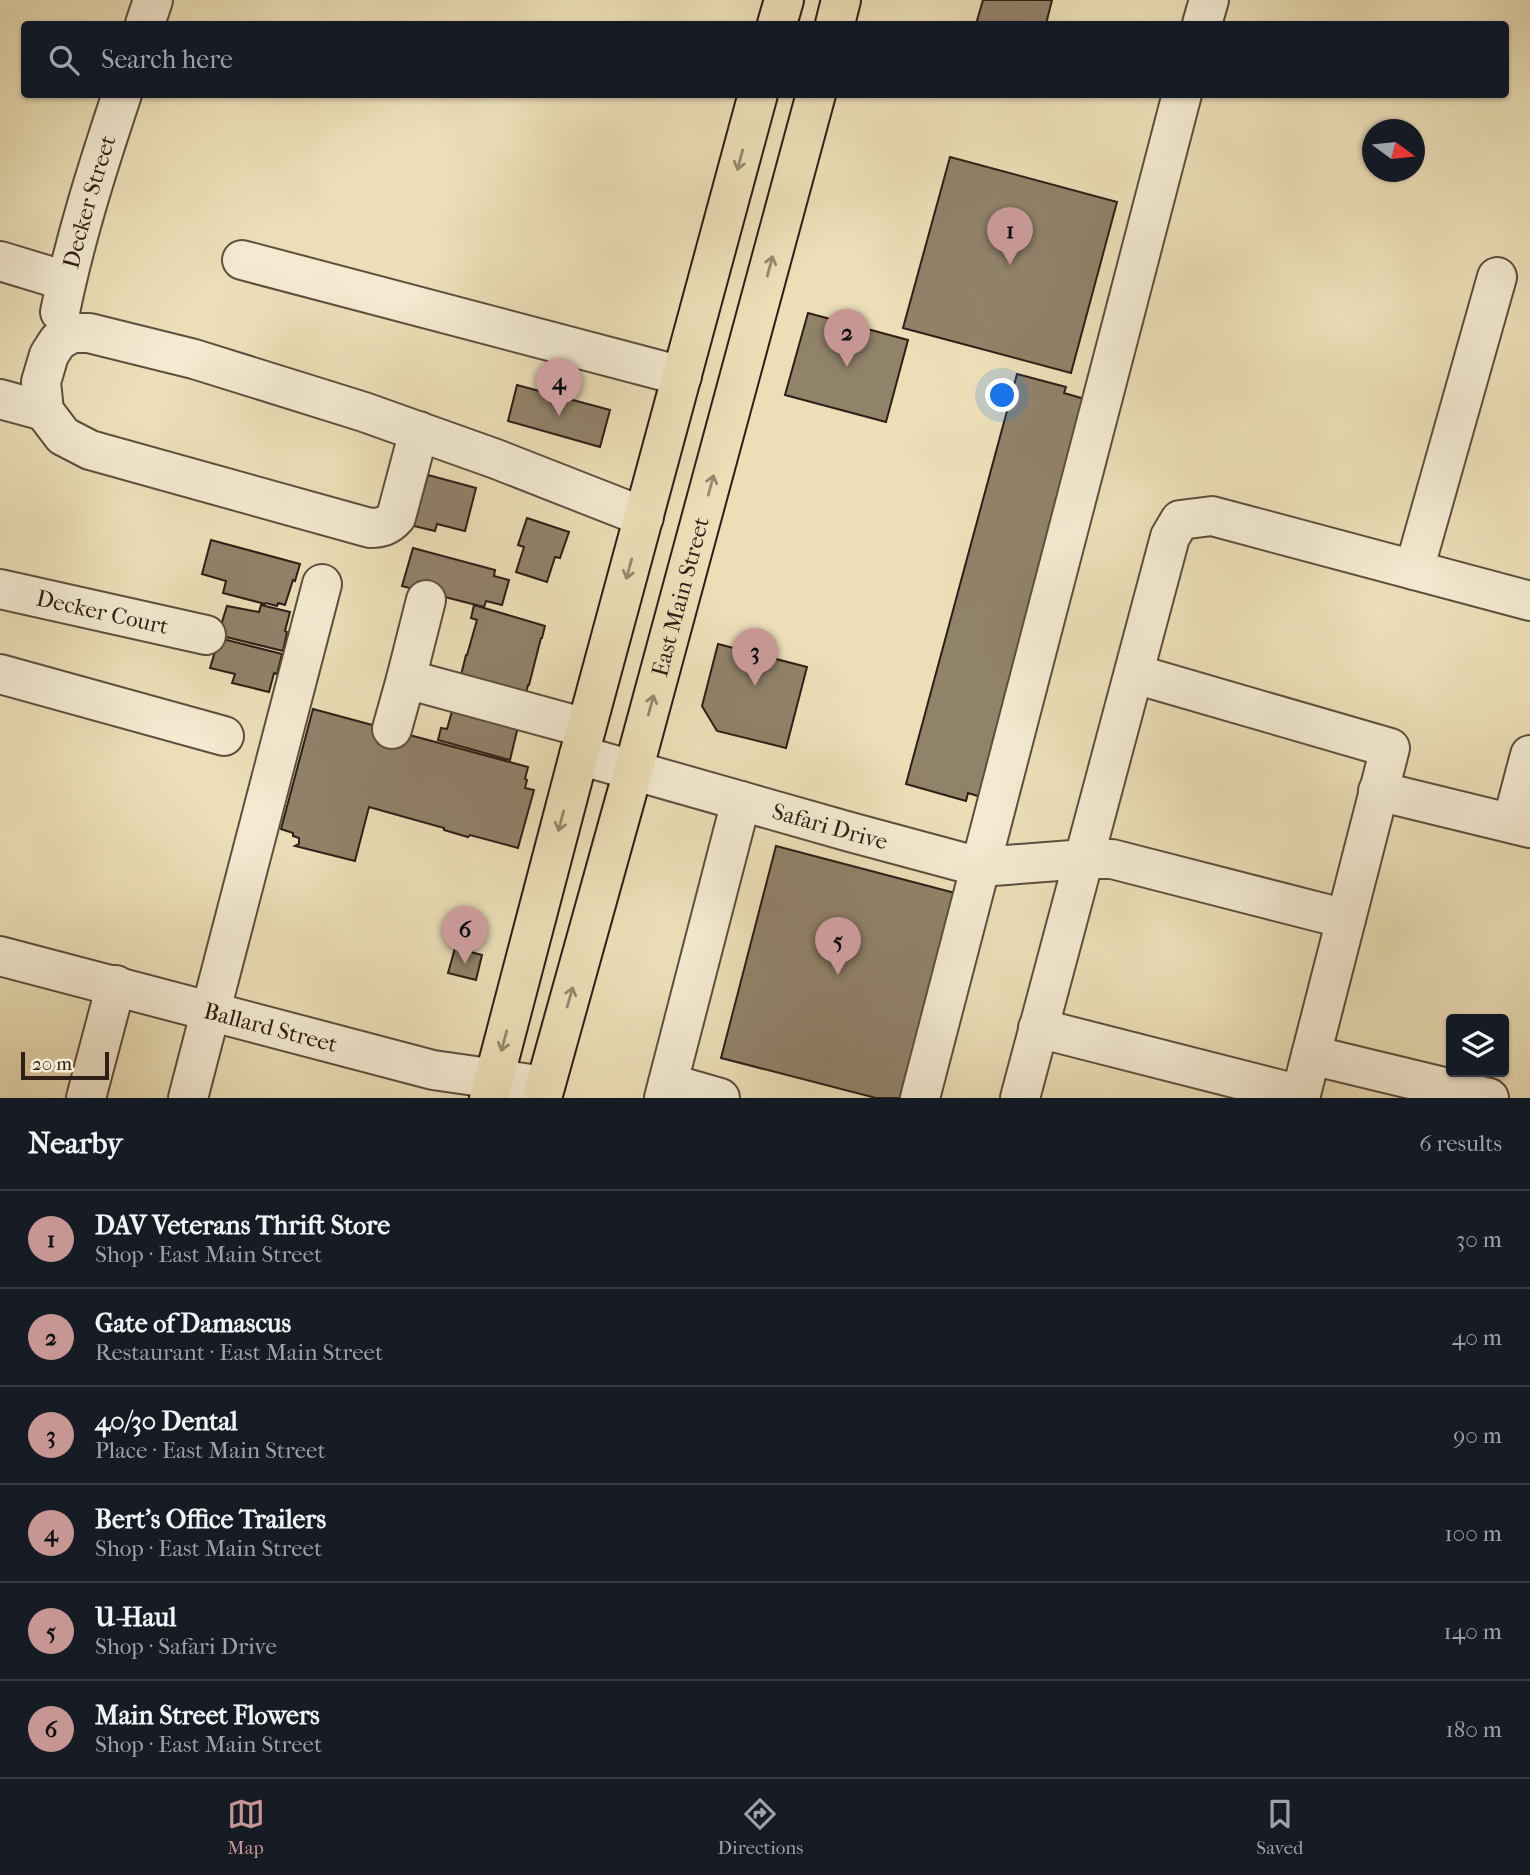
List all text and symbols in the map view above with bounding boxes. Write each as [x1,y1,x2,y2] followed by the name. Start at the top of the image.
[21,21,1509,98] search box
[45,41,83,79] icon: search
[101,44,233,75] text: Search here
[1362,119,1425,182] north arrow
[57,132,122,271] street label: Decker Street
[733,149,746,171] one-way arrow
[987,207,1033,265] pin: 1
[764,255,777,277] one-way arrow
[824,309,870,367] pin: 2
[536,358,582,416] pin: 4
[985,378,1019,412] your location
[705,474,718,496] one-way arrow
[646,514,715,679] street label: East Main Street
[622,558,635,580] one-way arrow
[34,585,171,640] street label: Decker Court
[732,628,778,686] pin: 3
[646,694,659,716] one-way arrow
[769,798,891,856] street label: Safari Drive
[554,810,567,832] one-way arrow
[442,906,488,964] pin: 6
[815,917,861,975] pin: 5
[565,986,578,1008] one-way arrow
[201,997,340,1058] street label: Ballard Street
[1446,1014,1509,1077] map controls
[1446,1014,1509,1077] button: layers
[497,1030,510,1052] one-way arrow
[21,1049,108,1081] scale bar
[32,1053,72,1075] text: 20 m
[28,1126,123,1161] text: Nearby
[1419,1130,1502,1157] text: 6 results
[95,1210,390,1241] text: DAV Veterans Thrift Store
[47,1226,55,1253] text: 1
[1456,1226,1502,1253] text: 30 m
[95,1241,322,1268] text: Shop · East Main Street
[95,1308,291,1339] text: Gate of Damascus
[45,1324,57,1351] text: 2
[1452,1324,1502,1351] text: 40 m
[95,1339,383,1366] text: Restaurant · East Main Street
[95,1406,238,1437] text: 40/30 Dental
[46,1422,56,1449] text: 3
[1453,1422,1502,1449] text: 90 m
[95,1437,326,1464] text: Place · East Main Street
[95,1504,326,1535] text: Bert's Office Trailers
[44,1520,58,1547] text: 4
[1444,1520,1502,1547] text: 100 m
[95,1535,322,1562] text: Shop · East Main Street
[95,1602,176,1633] text: U-Haul
[46,1618,56,1645] text: 5
[1443,1618,1502,1645] text: 140 m
[95,1633,277,1660] text: Shop · Safari Drive
[95,1700,320,1731] text: Main Street Flowers
[45,1716,57,1743] text: 6
[1445,1716,1502,1743] text: 180 m
[95,1731,322,1758] text: Shop · East Main Street
[227,1795,265,1859] tab: Map
[718,1795,803,1859] tab: Directions
[1256,1795,1303,1859] tab: Saved

